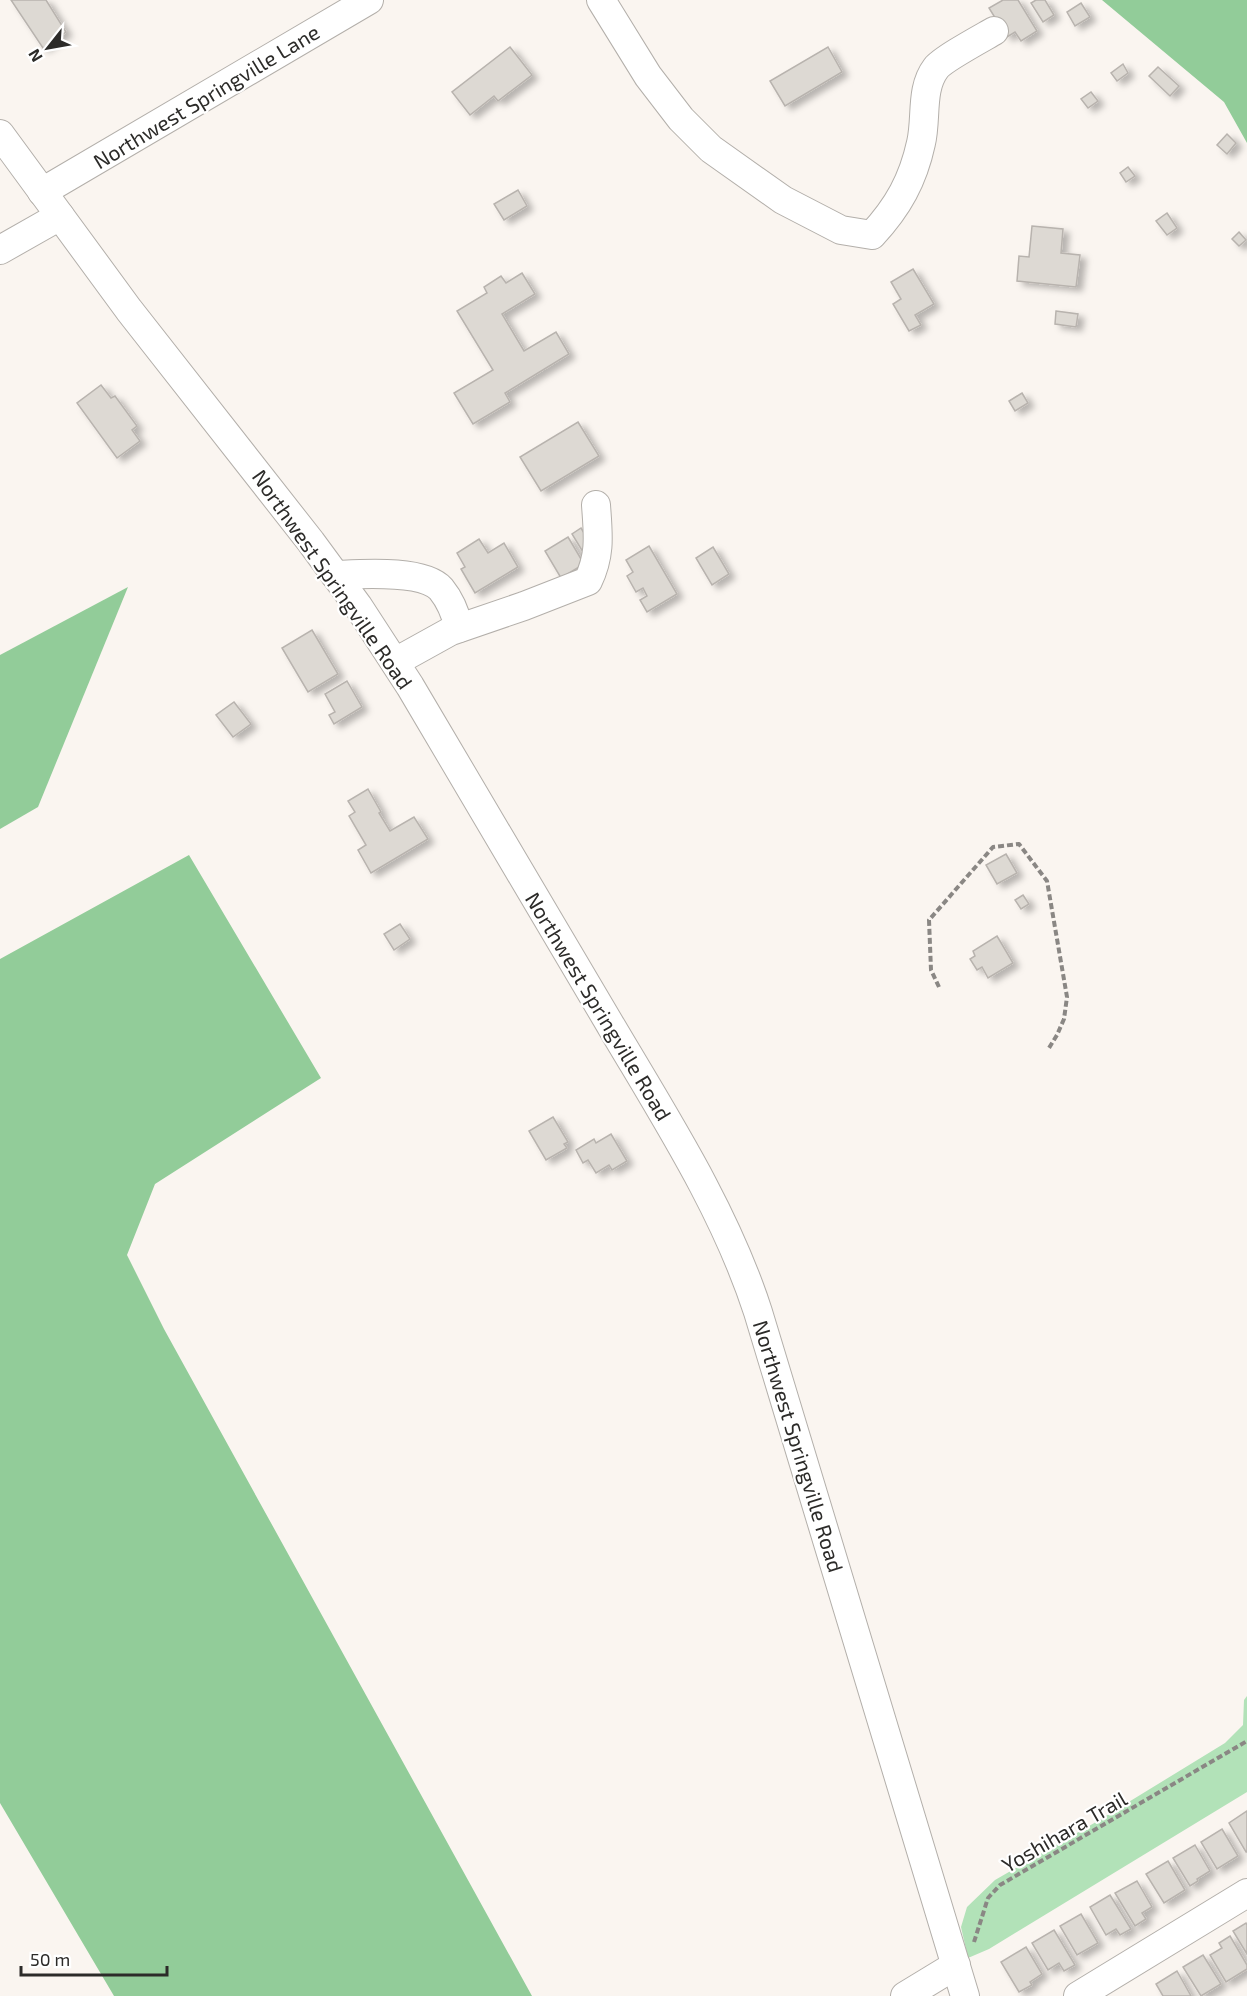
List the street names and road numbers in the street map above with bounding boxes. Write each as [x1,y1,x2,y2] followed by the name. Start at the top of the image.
[88,19,324,173] street label: Northwest Springville Lane
[248,465,418,693] street label: Northwest Springville Road
[521,887,677,1125] street label: Northwest Springville Road
[749,1317,849,1575] street label: Northwest Springville Road
[997,1785,1132,1877] street label: Yoshihara Trail

